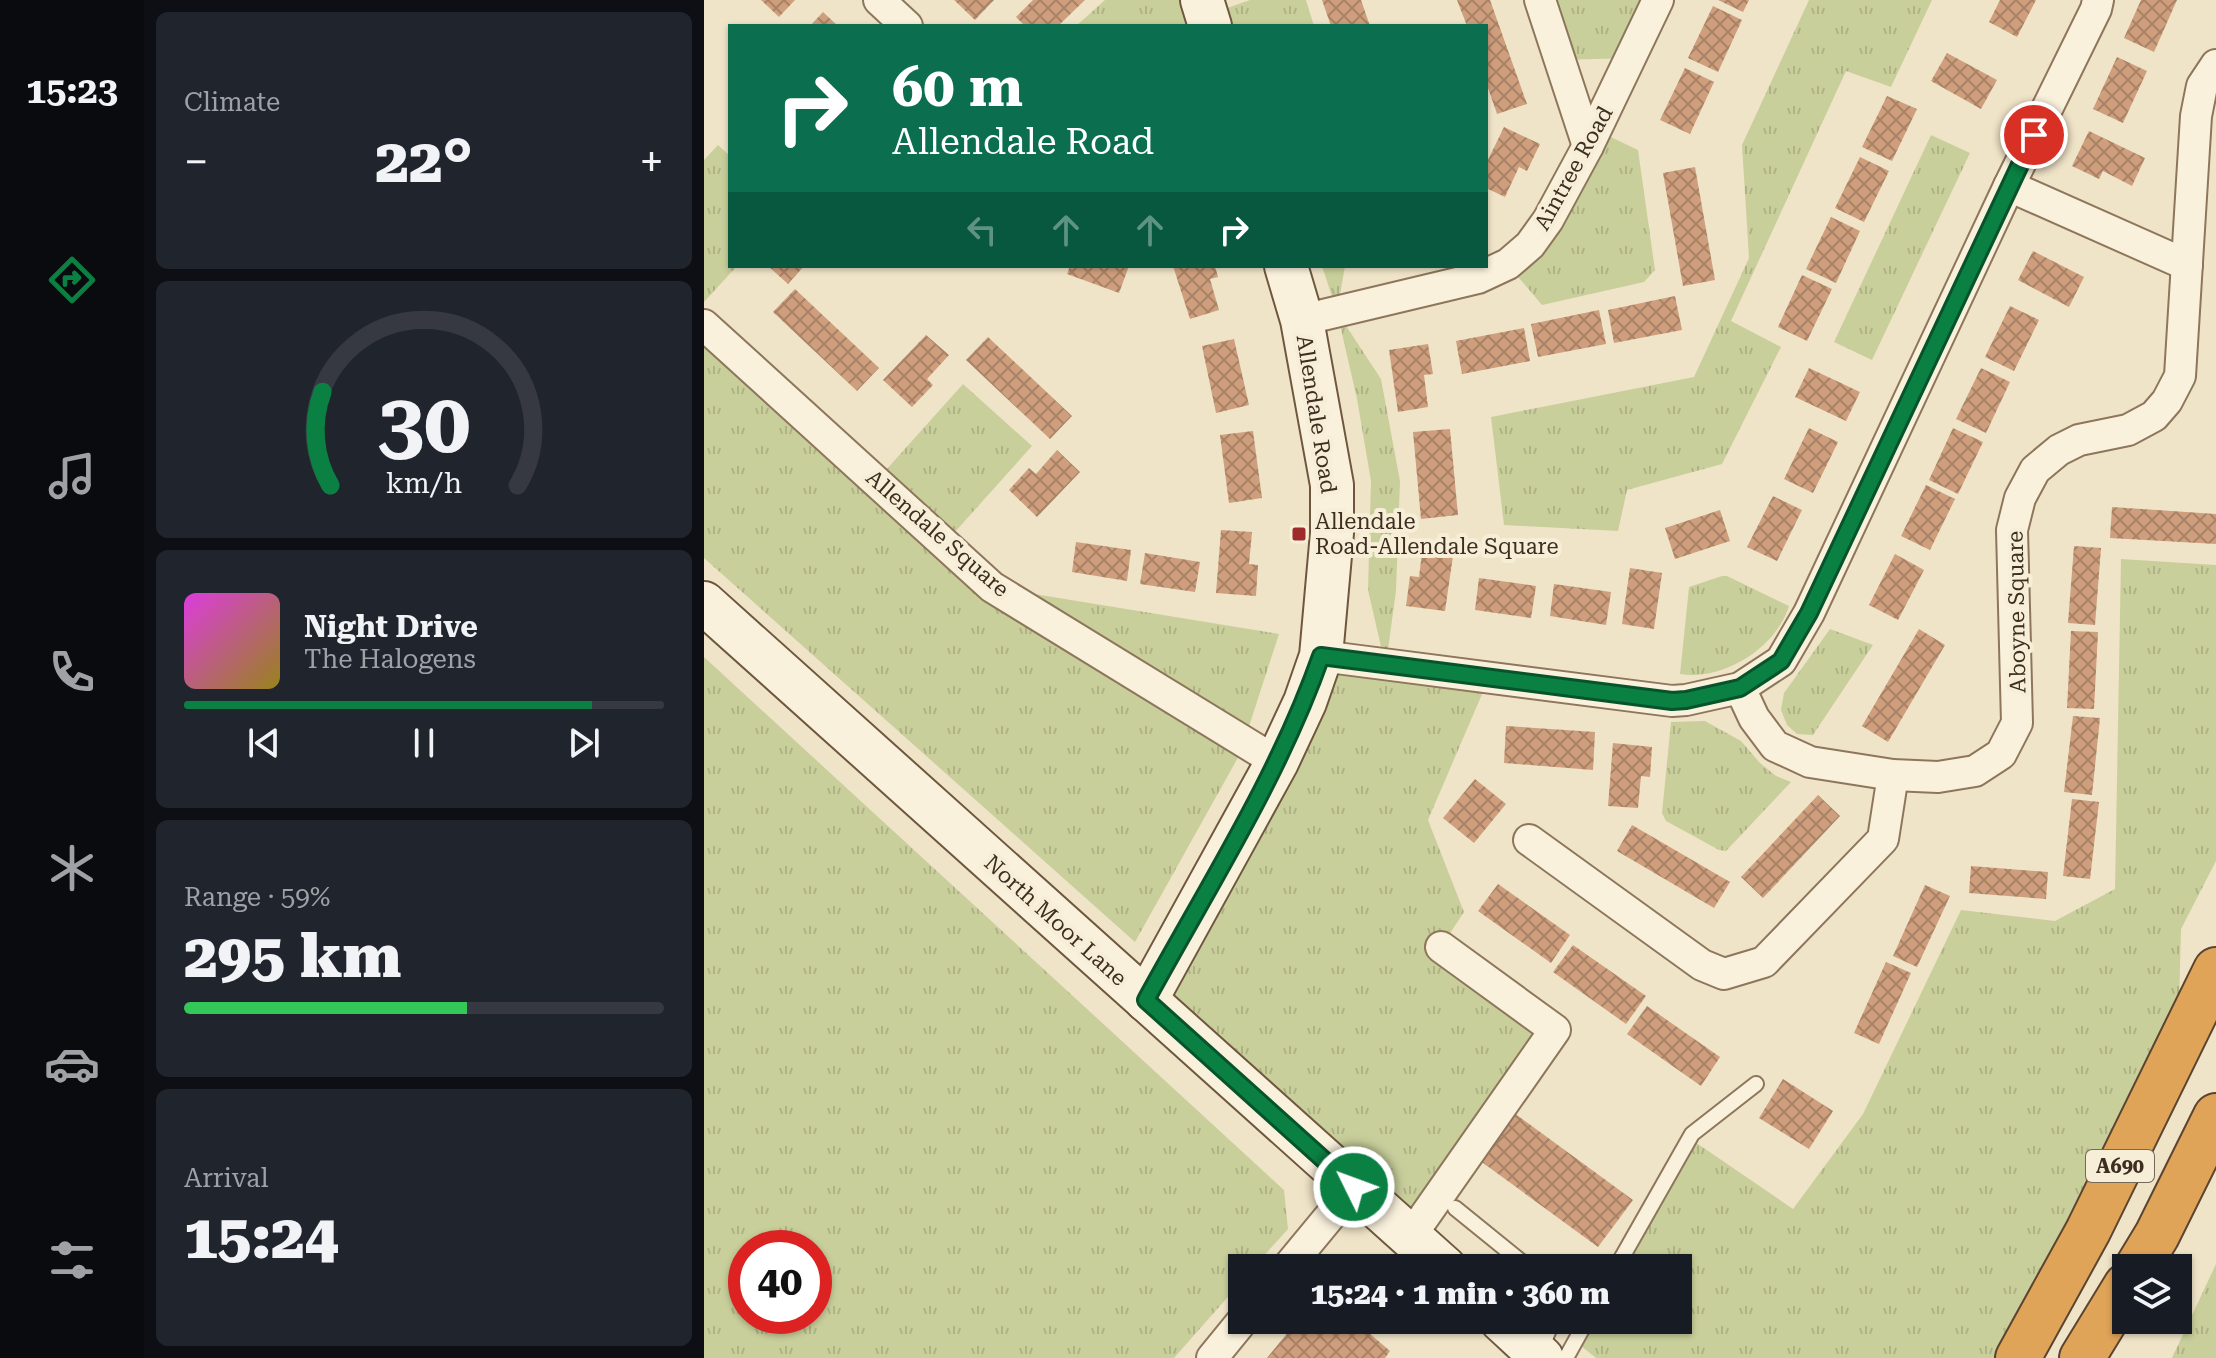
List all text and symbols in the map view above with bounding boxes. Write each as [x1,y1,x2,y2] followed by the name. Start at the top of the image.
[892,54,1023,120] text: 60 m
[760,56,864,160] icon: right
[26,70,118,112] text: 15:23
[184,87,280,117] text: Climate
[2000,101,2068,169] pin
[1529,102,1618,234] street label: Aintree Road
[2012,113,2056,157] icon: arrive
[892,121,1154,163] text: Allendale Road
[375,126,473,197] text: 22°
[184,136,209,188] text: −
[639,136,664,188] text: +
[960,208,1004,252] icon: left
[1044,208,1088,252] icon: ahead
[1128,208,1172,252] icon: ahead
[1212,208,1256,252] icon: right
[44,252,100,308] icon: directions
[1292,333,1341,495] street label: Allendale Road
[377,374,471,471] text: 30
[44,448,100,504] icon: music
[861,465,1014,602] street label: Allendale Square
[386,466,462,500] text: km/h
[1315,509,1559,559] place label: Allendale Road-Allendale Square
[1290,525,1308,543] marker: Allendale Road-Allendale Square
[2003,531,2030,693] street label: Aboyne Square
[304,609,478,644] text: Night Drive
[44,644,100,700] icon: phone
[304,644,476,674] text: The Halogens
[242,721,286,765] icon: previous
[402,721,446,765] icon: pause
[562,721,606,765] icon: next
[44,840,100,896] icon: climate
[979,850,1132,991] street label: North Moor Lane
[184,882,330,912] text: Range · 59%
[184,921,401,992] text: 295 km
[44,1036,100,1092] icon: car
[1312,1145,1396,1229] position arrow
[2086,1150,2154,1182] road number: A690
[184,1163,269,1193] text: Arrival
[184,1202,338,1273] text: 15:24
[728,1230,832,1334] speed limit sign: 40
[44,1232,100,1288] icon: filters
[2112,1254,2192,1334] map controls
[2112,1254,2192,1334] button: layers
[1310,1276,1610,1311] text: 15:24 · 1 min · 360 m

